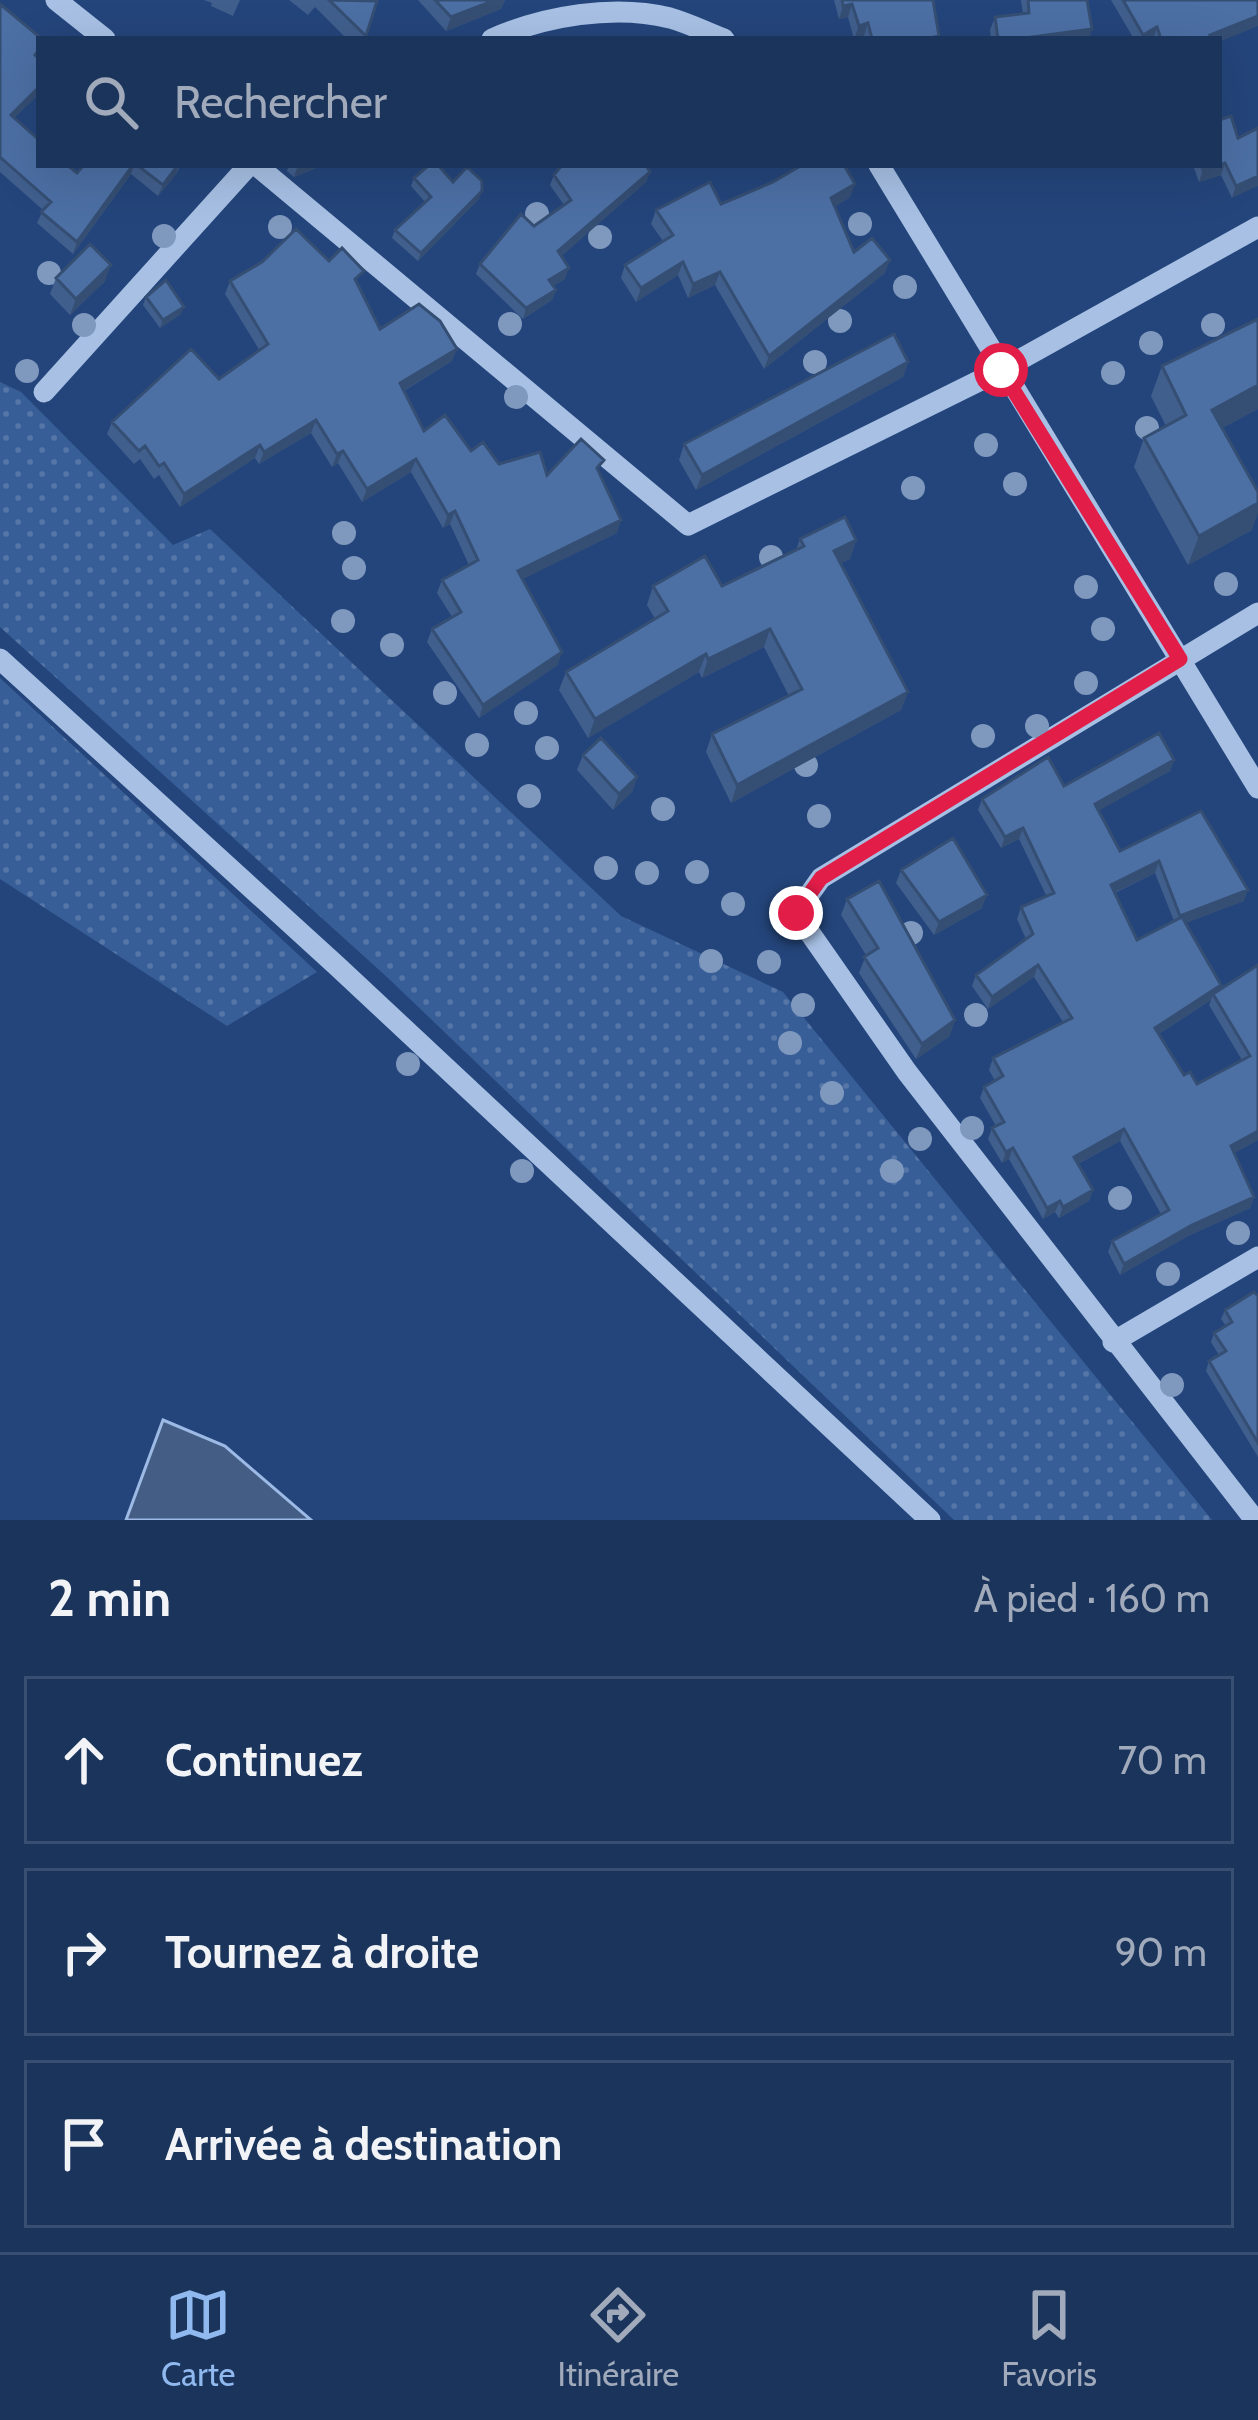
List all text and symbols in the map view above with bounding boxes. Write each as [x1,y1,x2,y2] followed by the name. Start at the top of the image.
[36,36,1222,168] search box
[78,69,144,135] icon: search
[174,75,387,129] text: Rechercher
[974,343,1028,397] route start
[769,886,823,940] route end
[48,1567,171,1629] text: 2 min
[974,1574,1210,1622] text: À pied · 160 m
[51,1727,117,1793] icon: ahead
[165,1733,362,1787] text: Continuez
[1118,1736,1207,1784] text: 70 m
[51,1919,117,1985] icon: right
[165,1925,479,1979] text: Tournez à droite
[1115,1928,1207,1976] text: 90 m
[51,2111,117,2177] icon: arrive
[165,2117,562,2171] text: Arrivée à destination
[161,2282,236,2394] tab: Carte
[558,2282,679,2394] tab: Itinéraire
[1001,2282,1097,2394] tab: Favoris

